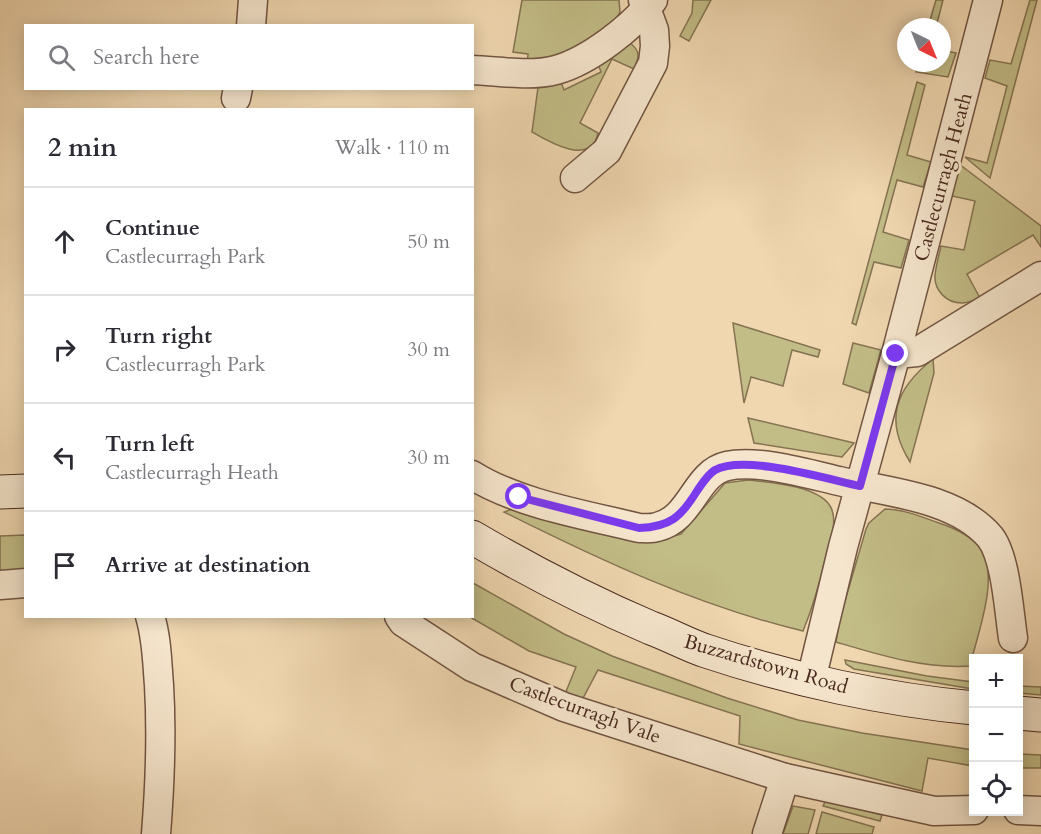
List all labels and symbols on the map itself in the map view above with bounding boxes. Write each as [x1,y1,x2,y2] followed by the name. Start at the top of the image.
[897,18,951,72] north arrow
[907,90,979,264] street label: Castlecurragh Heath
[882,340,908,366] route end
[505,483,531,509] route start
[681,628,852,700] street label: Buzzardstown Road
[505,670,665,750] street label: Castlecurragh Vale

